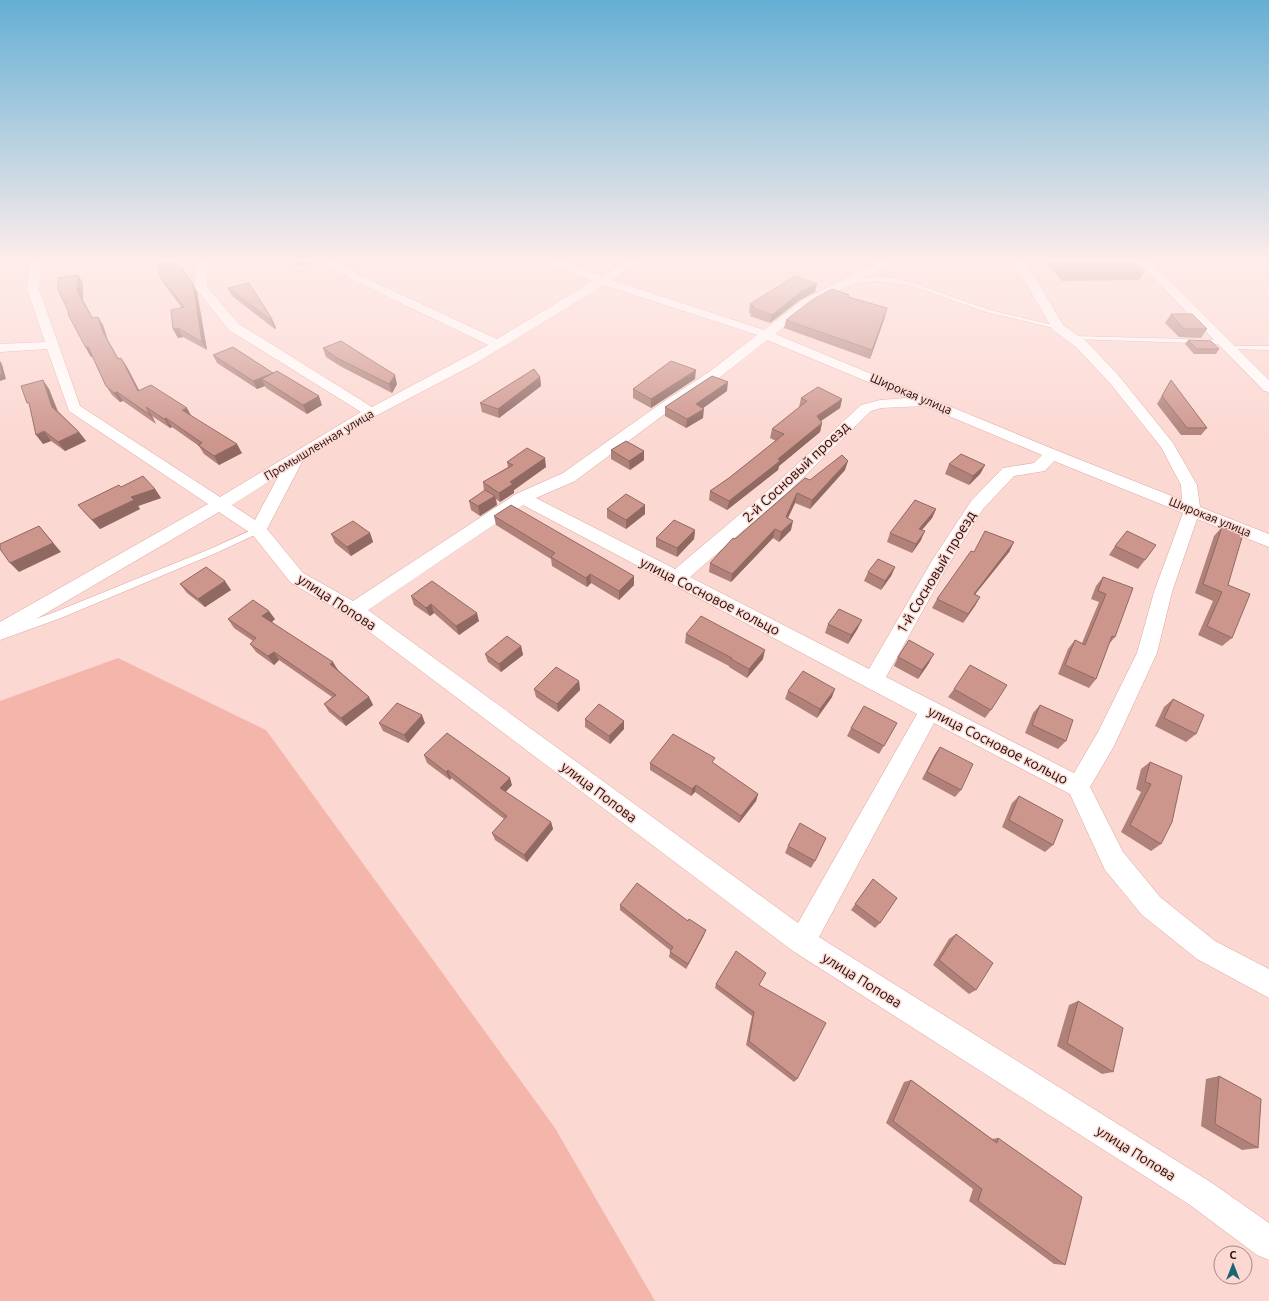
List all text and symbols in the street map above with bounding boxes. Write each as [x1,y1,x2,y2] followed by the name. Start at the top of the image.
[869,371,954,417] street label: Широкая улица
[262,407,376,482] street label: Промышленная улица
[739,418,853,526] street label: 2-й Сосновый проезд
[1167,494,1253,539] street label: Широкая улица
[893,508,979,636] street label: 1-й Сосновый проезд
[637,554,783,638] street label: улица Сосновое кольцо
[295,571,379,633] street label: улица Попова
[925,703,1071,787] street label: улица Сосновое кольцо
[558,758,640,826] street label: улица Попова
[819,949,905,1011] street label: улица Попова
[1093,1122,1179,1184] street label: улица Попова
[1213,1245,1253,1285] north arrow
[1229,1249,1237,1261] text: С

